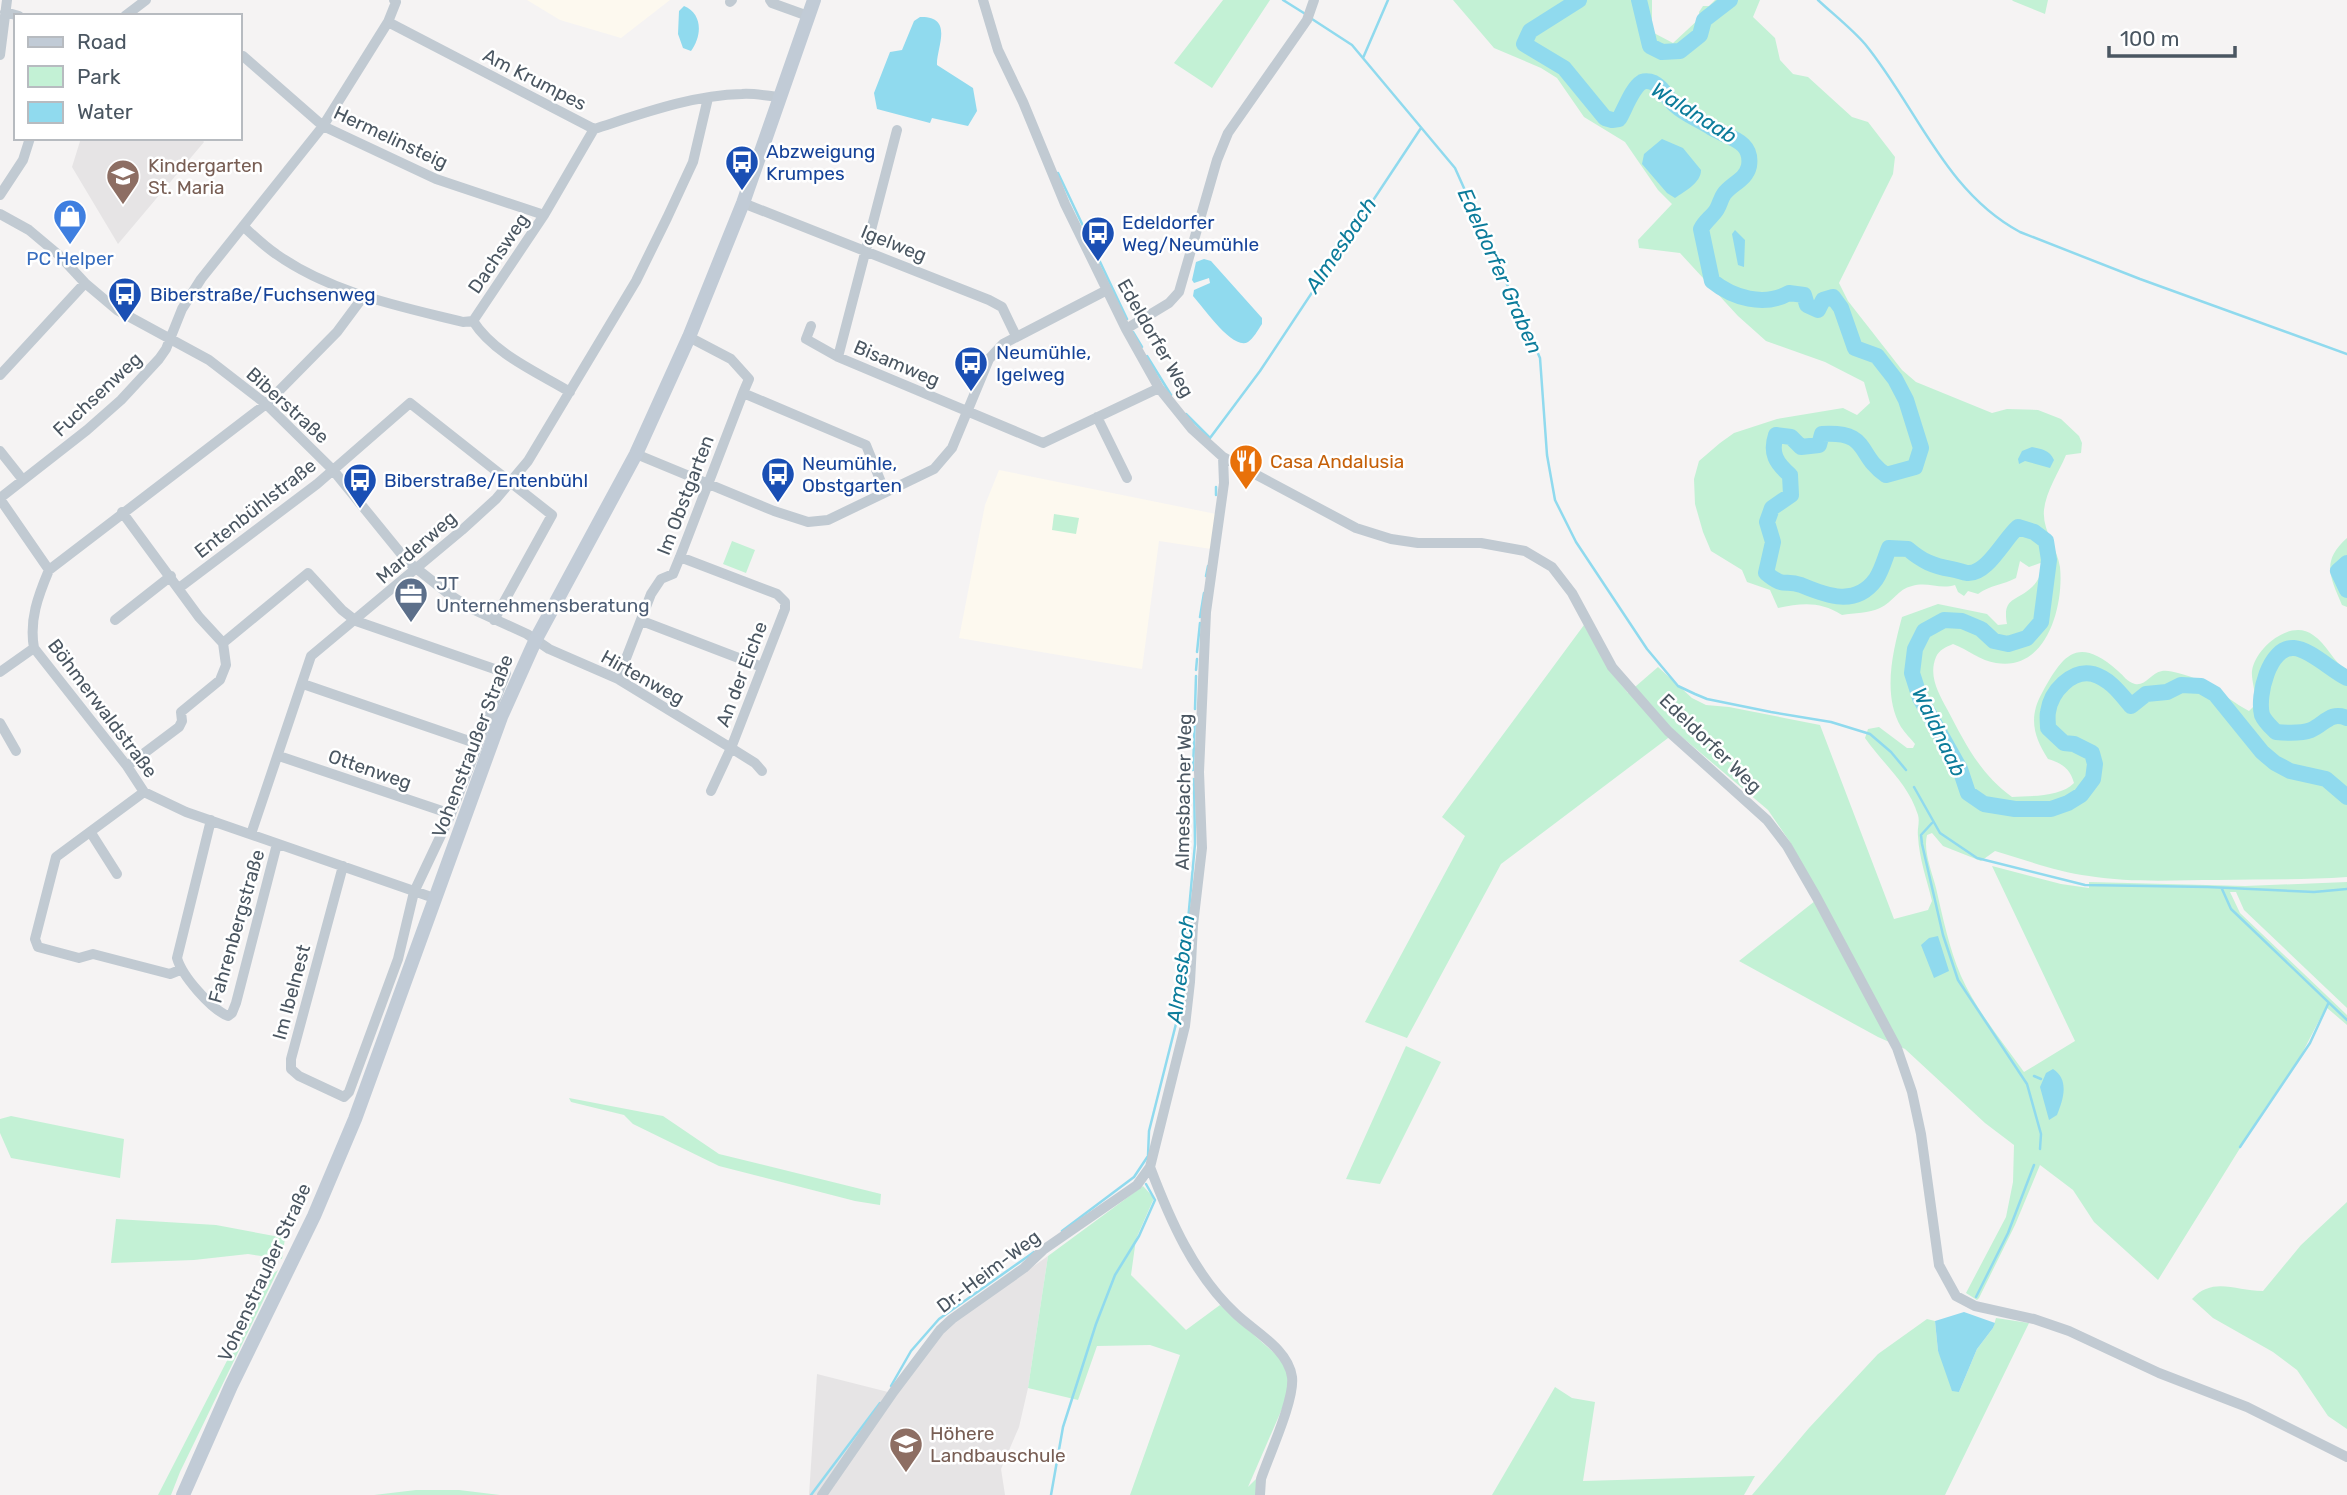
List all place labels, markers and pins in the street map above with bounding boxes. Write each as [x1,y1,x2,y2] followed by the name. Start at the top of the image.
[766,140,875,185] place label: Abzweigung Krumpes
[723,143,761,192] bus stop icon: Abzweigung Krumpes
[148,154,263,199] place label: Kindergarten St. Maria
[104,157,142,206] school or university icon: Kindergarten St. Maria
[51,197,89,246] shop icon: PC Helper
[1122,211,1259,256] place label: Edeldorfer Weg/Neumühle
[1079,214,1117,263] bus stop icon: Edeldorfer Weg/Neumühle
[26,247,115,270] place label: PC Helper
[106,275,144,324] bus stop icon: Biberstraße/Fuchsenweg
[150,283,376,306] place label: Biberstraße/Fuchsenweg
[996,341,1091,386] place label: Neumühle, Igelweg
[952,344,990,393] bus stop icon: Neumühle, Igelweg
[1227,442,1265,491] restaurant icon: Casa Andalusia
[1270,450,1404,473] place label: Casa Andalusia
[802,452,902,497] place label: Neumühle, Obstgarten
[759,455,797,504] bus stop icon: Neumühle, Obstgarten
[341,461,379,510] bus stop icon: Biberstraße/Entenbühl
[384,469,588,492] place label: Biberstraße/Entenbühl
[436,572,650,617] place label: JT Unternehmensberatung
[392,575,430,624] office icon: JT Unternehmensberatung
[930,1422,1066,1467] place label: Höhere Landbauschule
[887,1425,925,1474] school or university icon: Höhere Landbauschule

